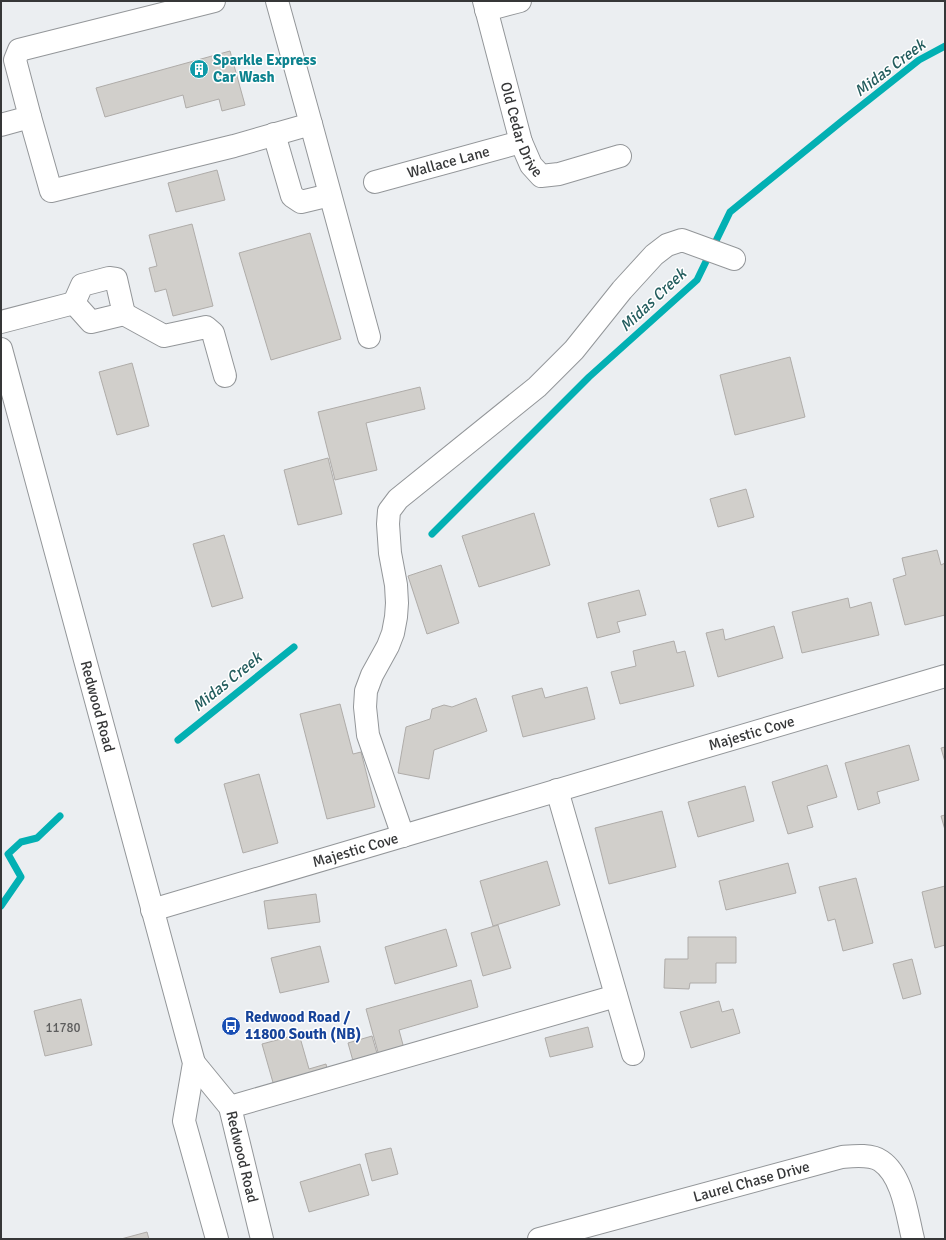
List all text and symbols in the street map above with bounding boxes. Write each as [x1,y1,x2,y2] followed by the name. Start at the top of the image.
[851,34,931,101] water label: Midas Creek
[213,51,317,86] place label: Sparkle Express Car Wash
[188,58,210,80] building icon: Sparkle Express Car Wash
[497,80,546,181] street label: Old Cedar Drive
[405,142,492,182] street label: Wallace Lane
[616,263,692,336] water label: Midas Creek
[188,647,267,716] water label: Midas Creek
[77,658,119,754] street label: Redwood Road
[706,712,796,754] street label: Majestic Cove
[310,829,400,871] street label: Majestic Cove
[245,1008,361,1043] place label: Redwood Road / 11800 South (NB)
[220,1015,242,1037] bus stop icon: Redwood Road / 11800 South (NB)
[45,1020,81,1036] house number: 11780
[222,1109,262,1205] street label: Redwood Road
[691,1157,812,1206] street label: Laurel Chase Drive

